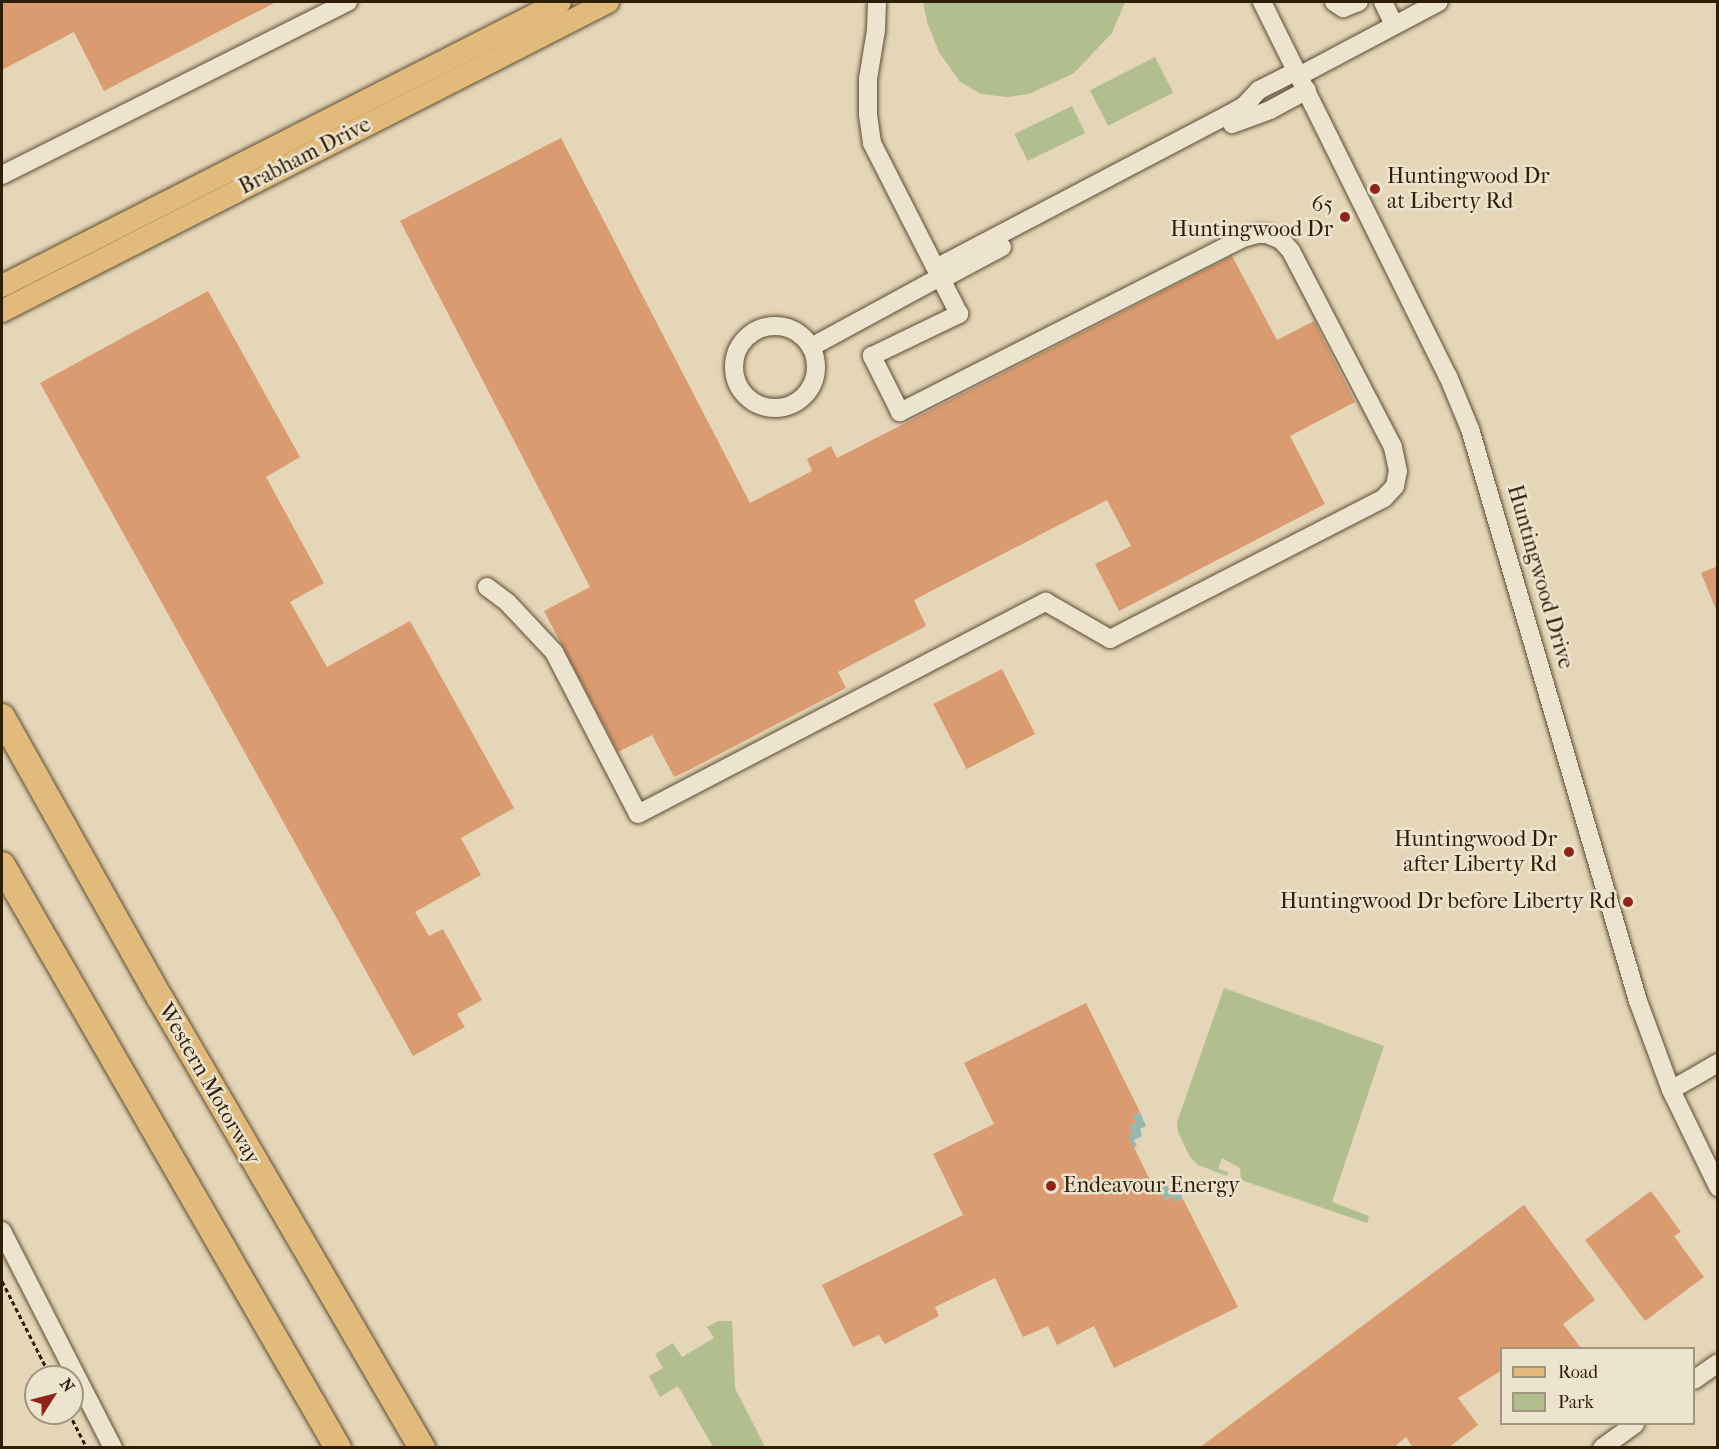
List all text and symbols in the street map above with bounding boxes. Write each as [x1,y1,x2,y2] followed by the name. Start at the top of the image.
[235,111,375,201] street label: Brabham Drive
[1387,163,1550,214] place label: Huntingwood Dr at Liberty Rd
[1368,182,1382,196] marker: Huntingwood Dr at Liberty Rd
[1170,191,1333,242] place label: 65 Huntingwood Dr
[1338,210,1352,224] marker: 65 Huntingwood Dr
[1501,482,1579,672] street label: Huntingwood Drive
[1394,826,1557,878] place label: Huntingwood Dr after Liberty Rd
[1562,845,1576,859] marker: Huntingwood Dr after Liberty Rd
[1280,889,1616,915] place label: Huntingwood Dr before Liberty Rd
[1621,895,1635,909] marker: Huntingwood Dr before Liberty Rd
[152,999,266,1169] street label: Western Motorway
[1063,1173,1240,1199] place label: Endeavour Energy
[1044,1179,1058,1193] marker: Endeavour Energy
[1500,1347,1695,1425] legend
[1558,1362,1598,1383] text: Road
[24,1365,84,1425] north arrow
[56,1375,79,1396] text: N
[1558,1392,1594,1413] text: Park

